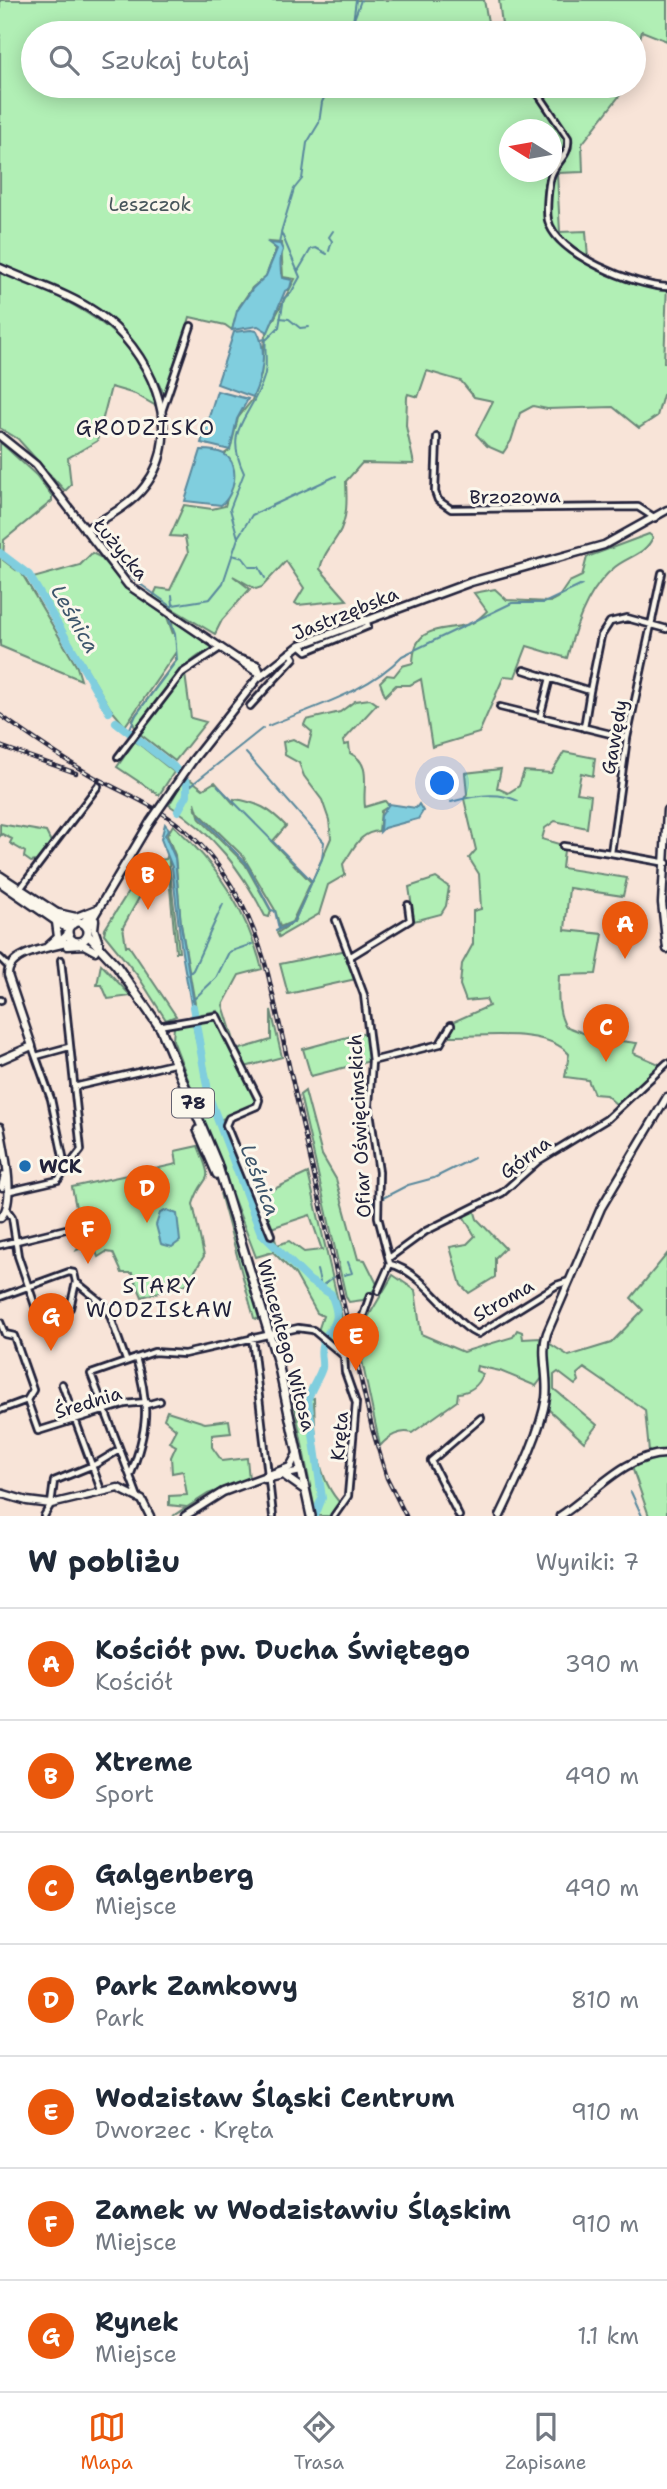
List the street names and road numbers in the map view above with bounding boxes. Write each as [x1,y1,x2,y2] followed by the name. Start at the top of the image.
[469,483,561,510] street label: Brzozowa
[87,512,154,586] street label: Łużycka
[289,581,402,646] street label: Jastrzębska
[596,698,633,776] street label: Gawędy
[342,1033,377,1219] street label: Ofiar Oświęcimskich
[172,1088,214,1118] road number: 78
[495,1130,556,1185] street label: Górna
[252,1256,322,1434] street label: Wincentego Witosa
[468,1273,538,1328] street label: Stroma
[51,1379,125,1424] street label: Średnia
[325,1410,354,1462] street label: Kręta

